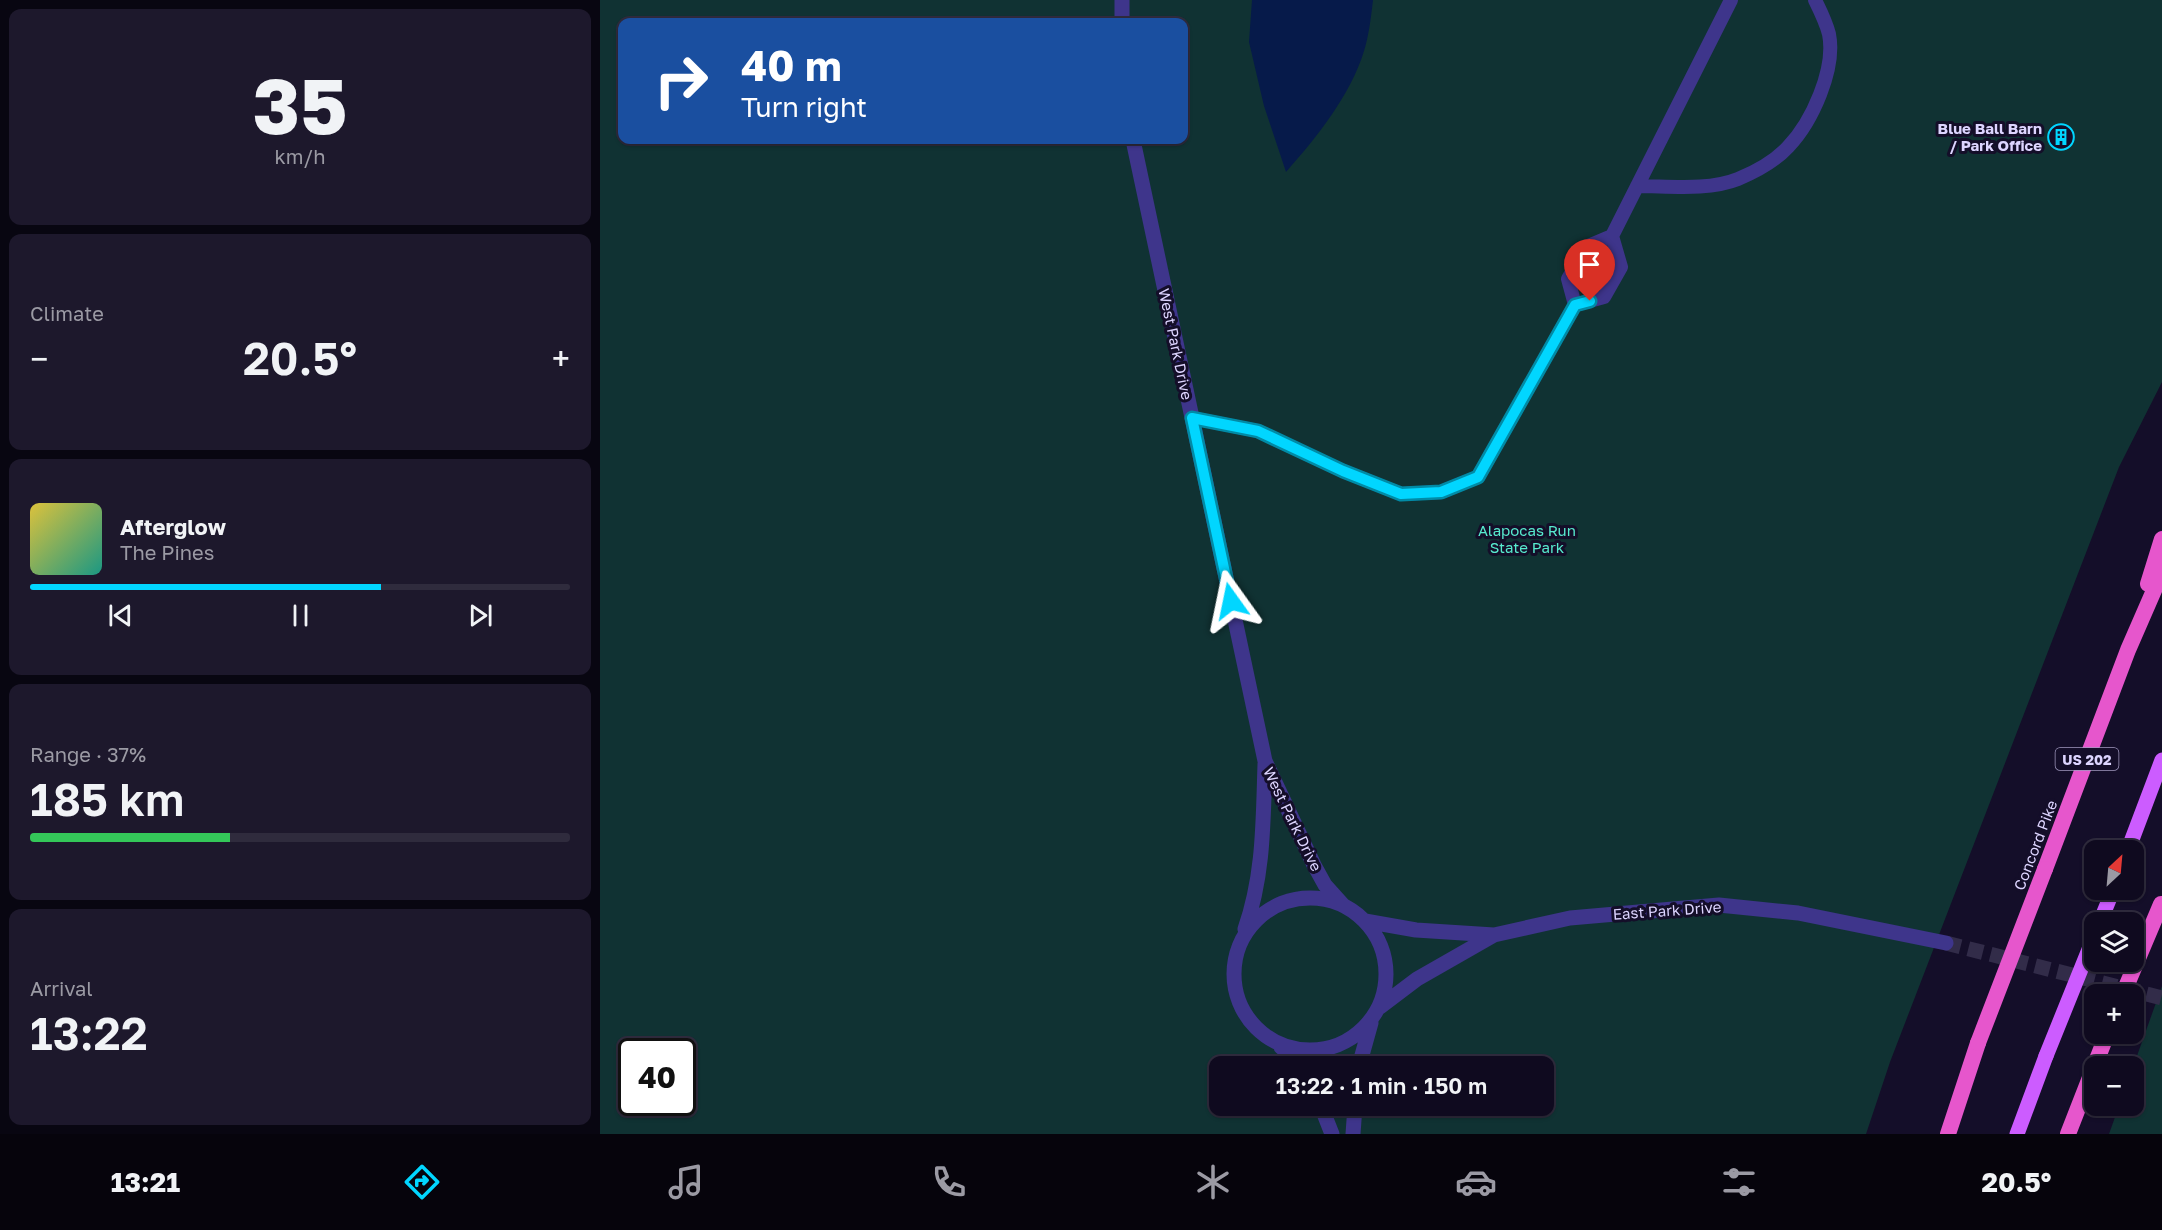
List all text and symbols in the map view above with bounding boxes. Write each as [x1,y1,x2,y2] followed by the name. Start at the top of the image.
[741,40,842,90] text: 40 m
[642,42,720,120] icon: right
[252,58,348,151] text: 35
[741,91,867,123] text: Turn right
[1938,119,2042,154] place label: Blue Ball Barn / Park Office
[2046,122,2076,152] building icon: Blue Ball Barn / Park Office
[275,144,325,168] text: km/h
[1564,239,1615,301] pin
[1573,248,1606,281] icon: arrive
[1155,287,1197,402] street label: West Park Drive
[30,301,104,325] text: Climate
[243,331,357,385] text: 20.5°
[30,339,48,378] text: −
[552,339,570,378] text: +
[120,513,226,540] text: Afterglow
[1478,521,1576,556] park label: Alapocas Run State Park
[120,540,214,564] text: The Pines
[1199,569,1263,633] position arrow
[104,599,137,632] icon: previous
[284,599,317,632] icon: pause
[464,599,497,632] icon: next
[30,742,146,766] text: Range · 37%
[2056,748,2118,770] road number: US 202
[1260,764,1326,874] street label: West Park Drive
[30,772,184,826] text: 185 km
[2010,797,2061,893] street label: Concord Pike
[2084,840,2144,900] north arrow
[2084,840,2144,1116] map controls
[1612,897,1722,923] street label: East Park Drive
[2084,912,2144,972] button: layers
[30,976,93,1000] text: Arrival
[2084,984,2144,1044] button: +
[30,1006,148,1060] text: 13:22
[618,1038,696,1116] speed limit sign: 40
[2084,1056,2144,1116] button: −
[1276,1072,1487,1099] text: 13:22 · 1 min · 150 m
[401,1161,443,1203] icon: directions
[665,1161,707,1203] icon: music
[928,1161,970,1203] icon: phone
[1192,1161,1234,1203] icon: climate
[1455,1161,1497,1203] icon: car
[1718,1161,1760,1203] icon: filters
[111,1166,180,1198] text: 13:21
[1982,1166,2051,1198] text: 20.5°

